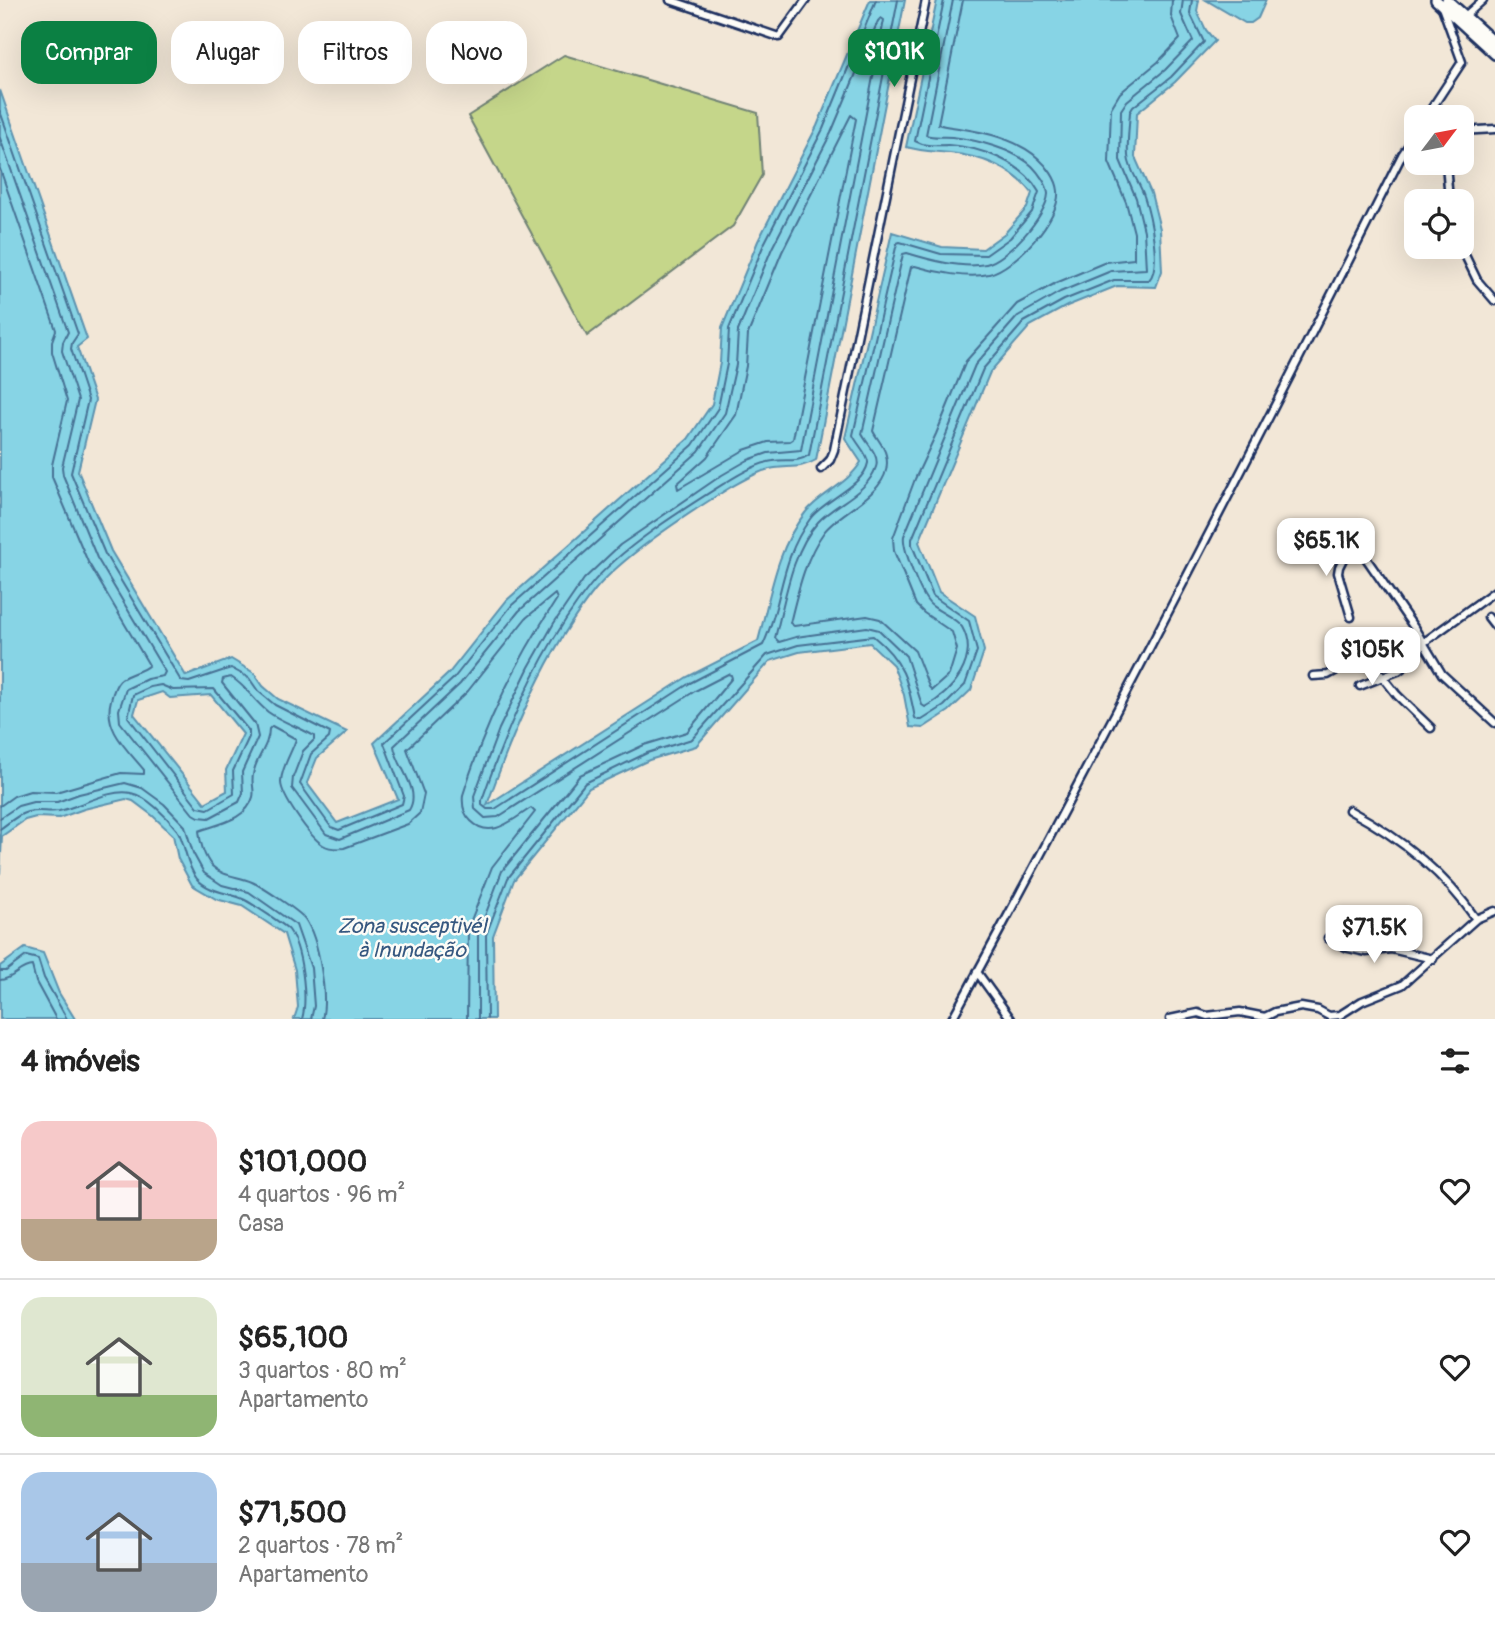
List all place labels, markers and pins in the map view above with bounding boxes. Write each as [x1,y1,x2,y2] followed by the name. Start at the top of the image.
[845,29,943,89] pin: $101K
[1269,518,1383,578] pin: $65.1K
[1323,628,1421,687] pin: $105K
[1317,906,1431,965] pin: $71.5K

